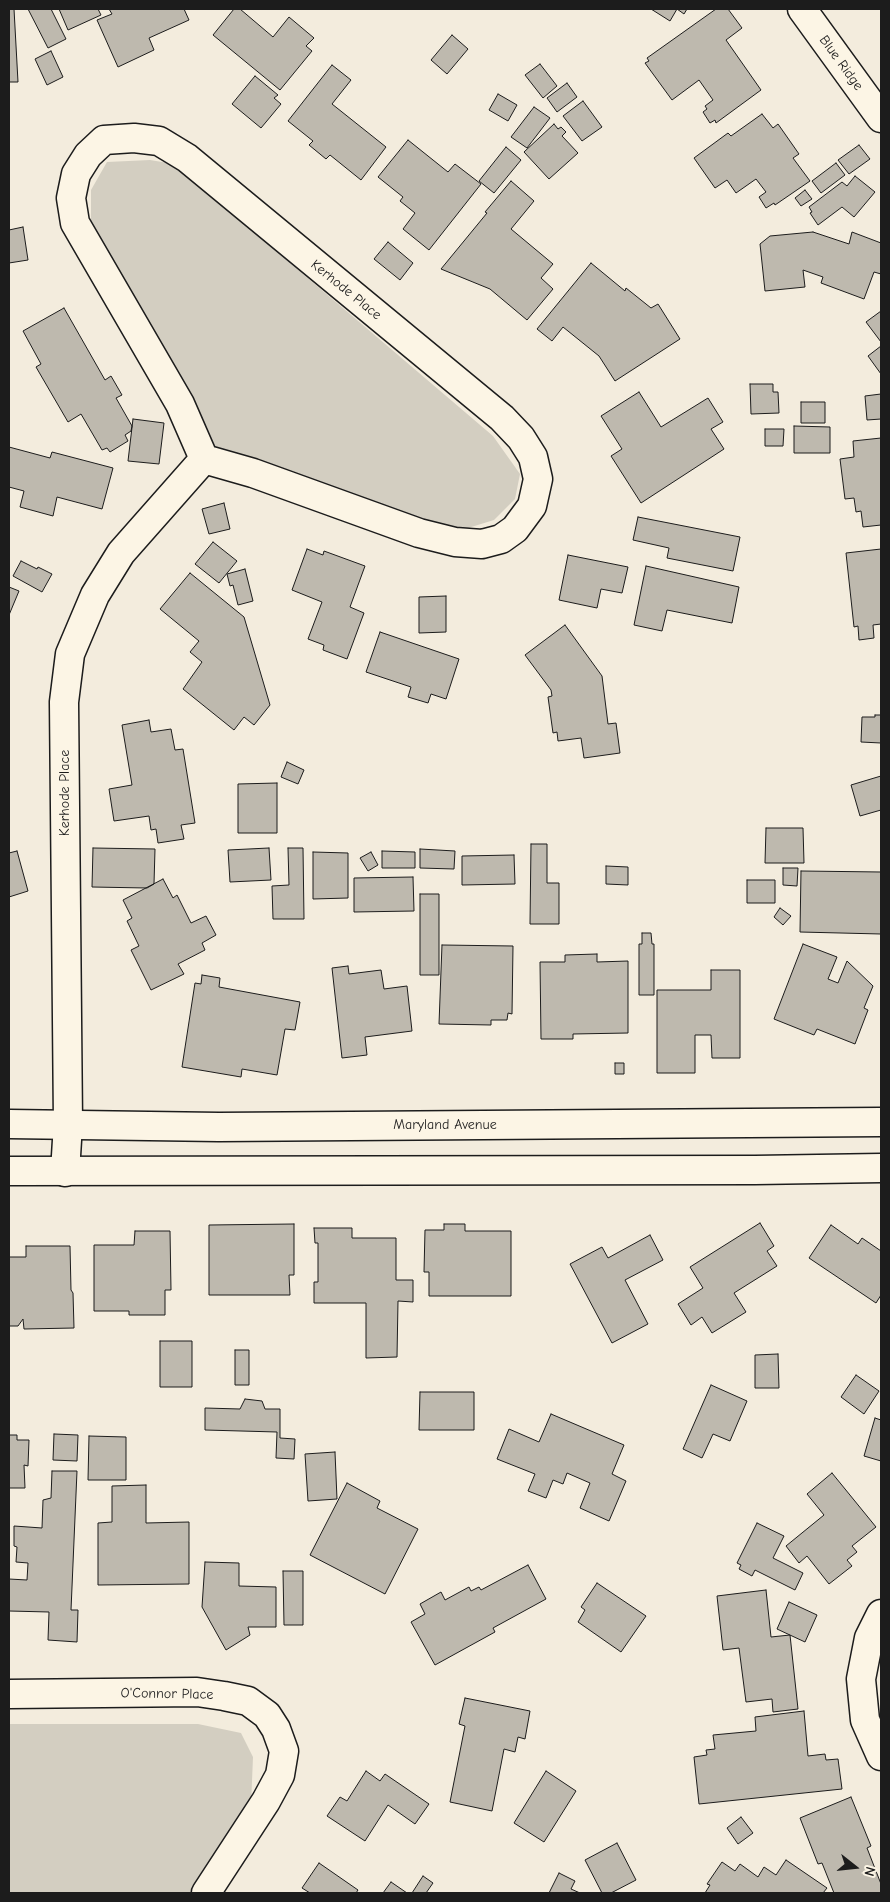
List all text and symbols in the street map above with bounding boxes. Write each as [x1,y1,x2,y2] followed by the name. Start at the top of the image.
[815,32,867,94] street label: Blue Ridge
[307,256,385,324] street label: Kerhode Place
[57,750,73,836] street label: Kerhode Place
[393,1117,497,1133] street label: Maryland Avenue
[120,1685,214,1703] street label: O'Connor Place
[830,1842,880,1892] north arrow
[860,1865,879,1878] text: N

